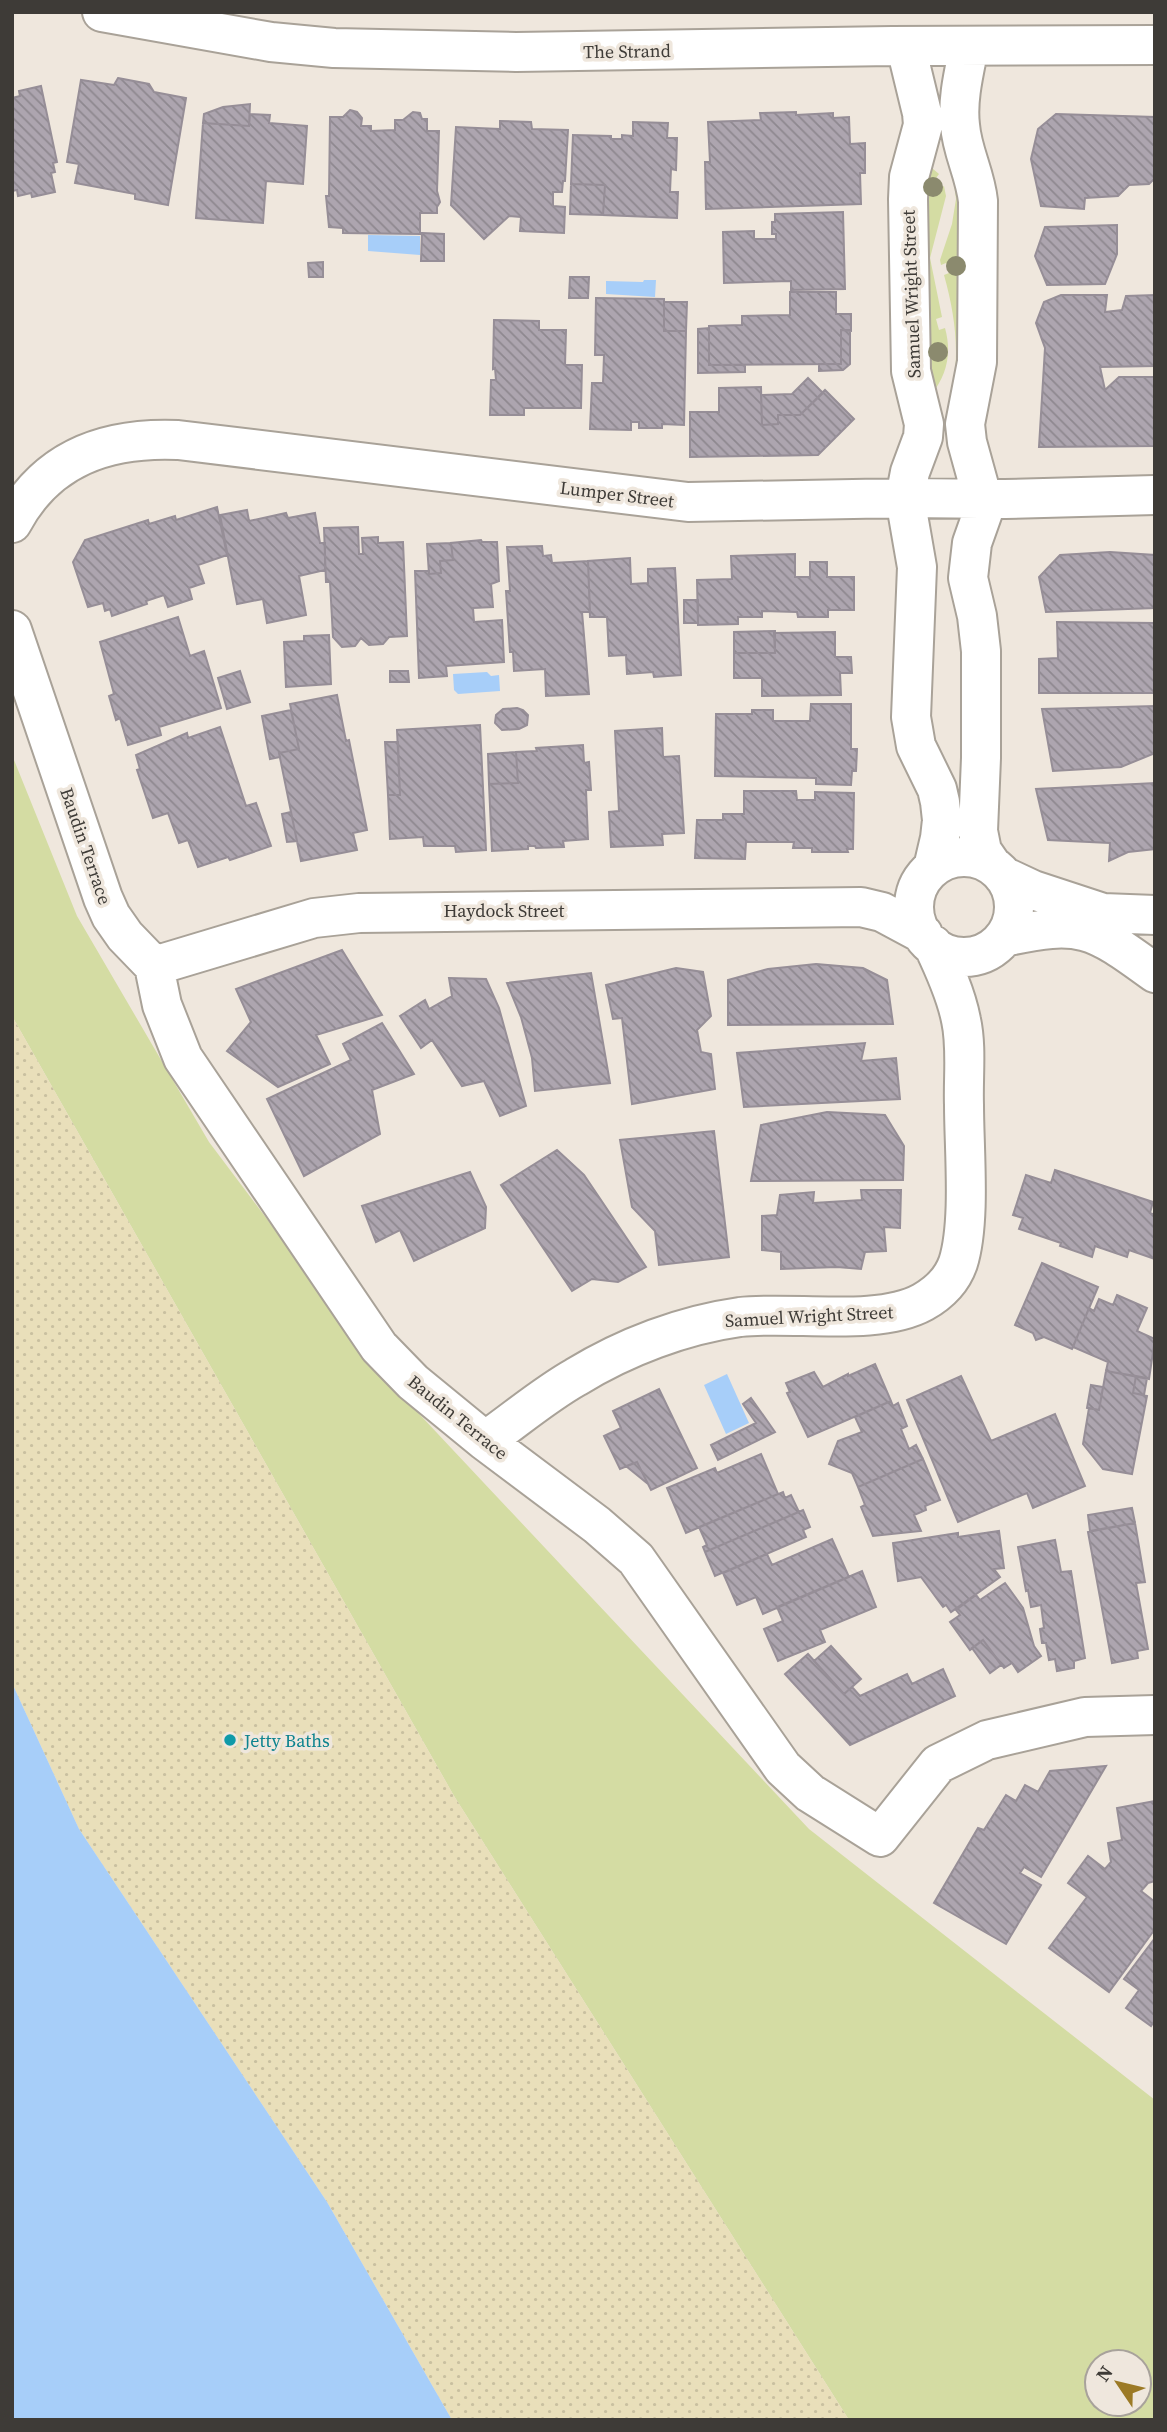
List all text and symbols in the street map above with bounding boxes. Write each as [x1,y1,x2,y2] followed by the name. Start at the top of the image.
[583,38,671,64] street label: The Strand
[896,209,926,379] street label: Samuel Wright Street
[559,475,676,513] street label: Lumper Street
[54,784,118,908] street label: Baudin Terrace
[444,898,565,923] street label: Haydock Street
[724,1299,894,1333] street label: Samuel Wright Street
[403,1369,513,1465] street label: Baudin Terrace
[243,1728,330,1753] place label: Jetty Baths
[222,1732,238,1748] marker: Jetty Baths
[1083,2348,1153,2418] north arrow
[1089,2360,1119,2386] text: N

